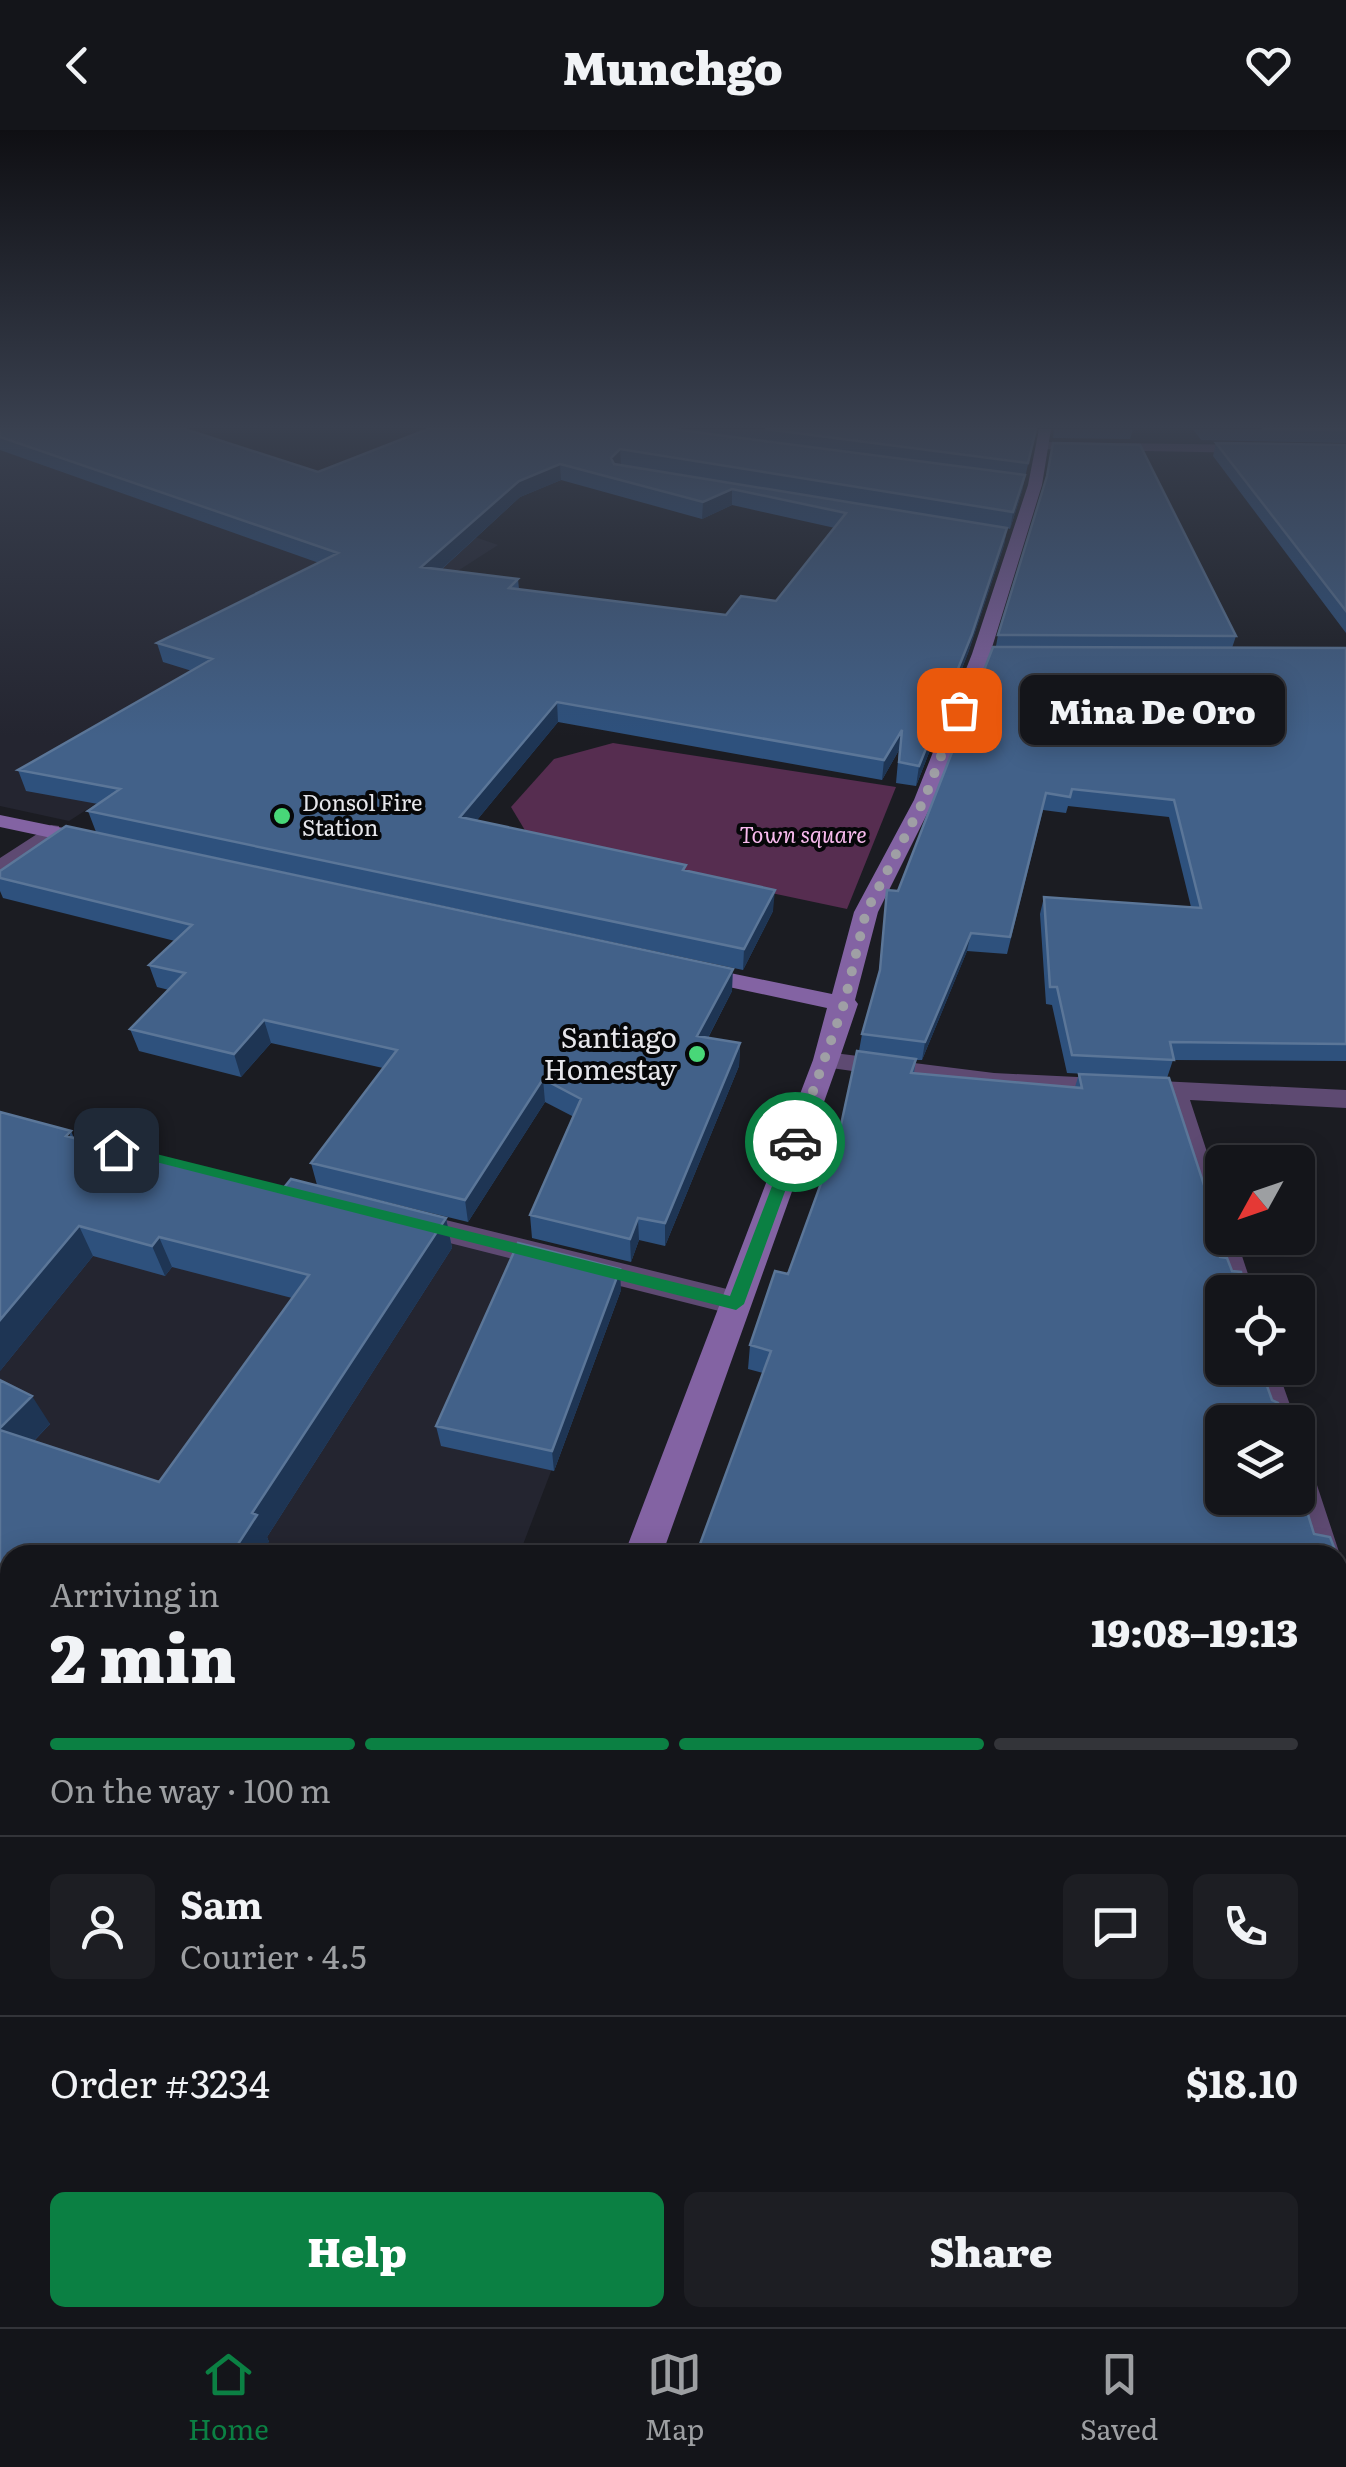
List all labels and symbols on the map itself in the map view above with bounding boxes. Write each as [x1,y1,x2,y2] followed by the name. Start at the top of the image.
[917,668,1002,753] pin
[1019,675,1284,745] callout: Mina De Oro
[302,785,422,843] place label: Donsol Fire Station
[271,805,293,827] marker: Donsol Fire Station
[739,817,867,850] park label: Town square
[543,1015,678,1089] place label: Santiago Homestay
[686,1043,708,1065] marker: Santiago Homestay
[745,1092,845,1192] courier
[74,1108,159,1193] pin
[1205,1145,1315,1255] north arrow

